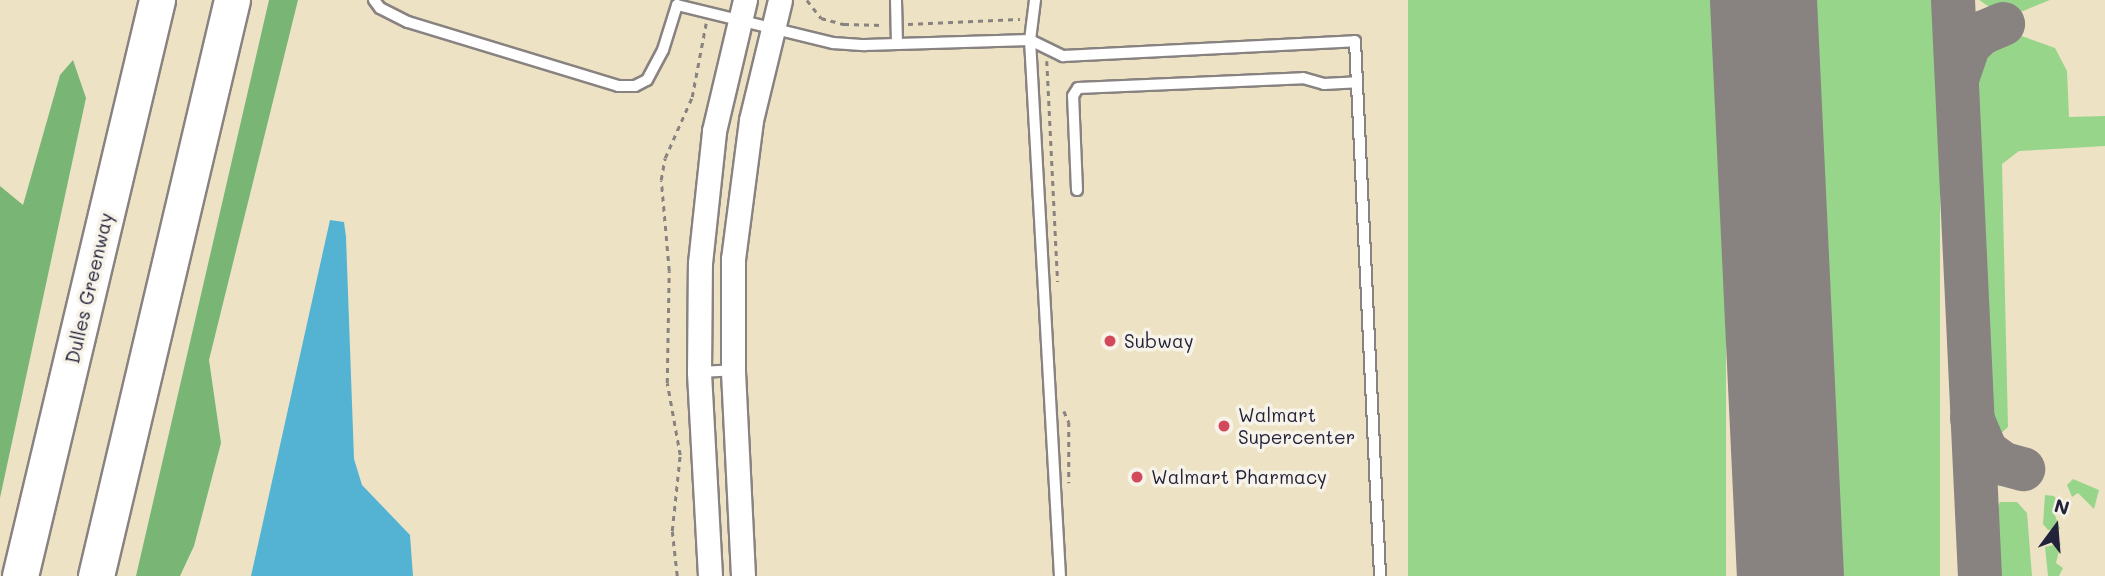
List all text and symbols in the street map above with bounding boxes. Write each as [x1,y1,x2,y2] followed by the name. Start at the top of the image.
[61,210,117,366] street label: Dulles Greenway
[1124,330,1194,352] place label: Subway
[1102,333,1118,349] marker: Subway
[1238,404,1355,448] place label: Walmart Supercenter
[1216,418,1232,434] marker: Walmart Supercenter
[1151,466,1327,488] place label: Walmart Pharmacy
[1129,469,1145,485] marker: Walmart Pharmacy
[2021,492,2091,562] north arrow
[2052,492,2072,520] text: N

